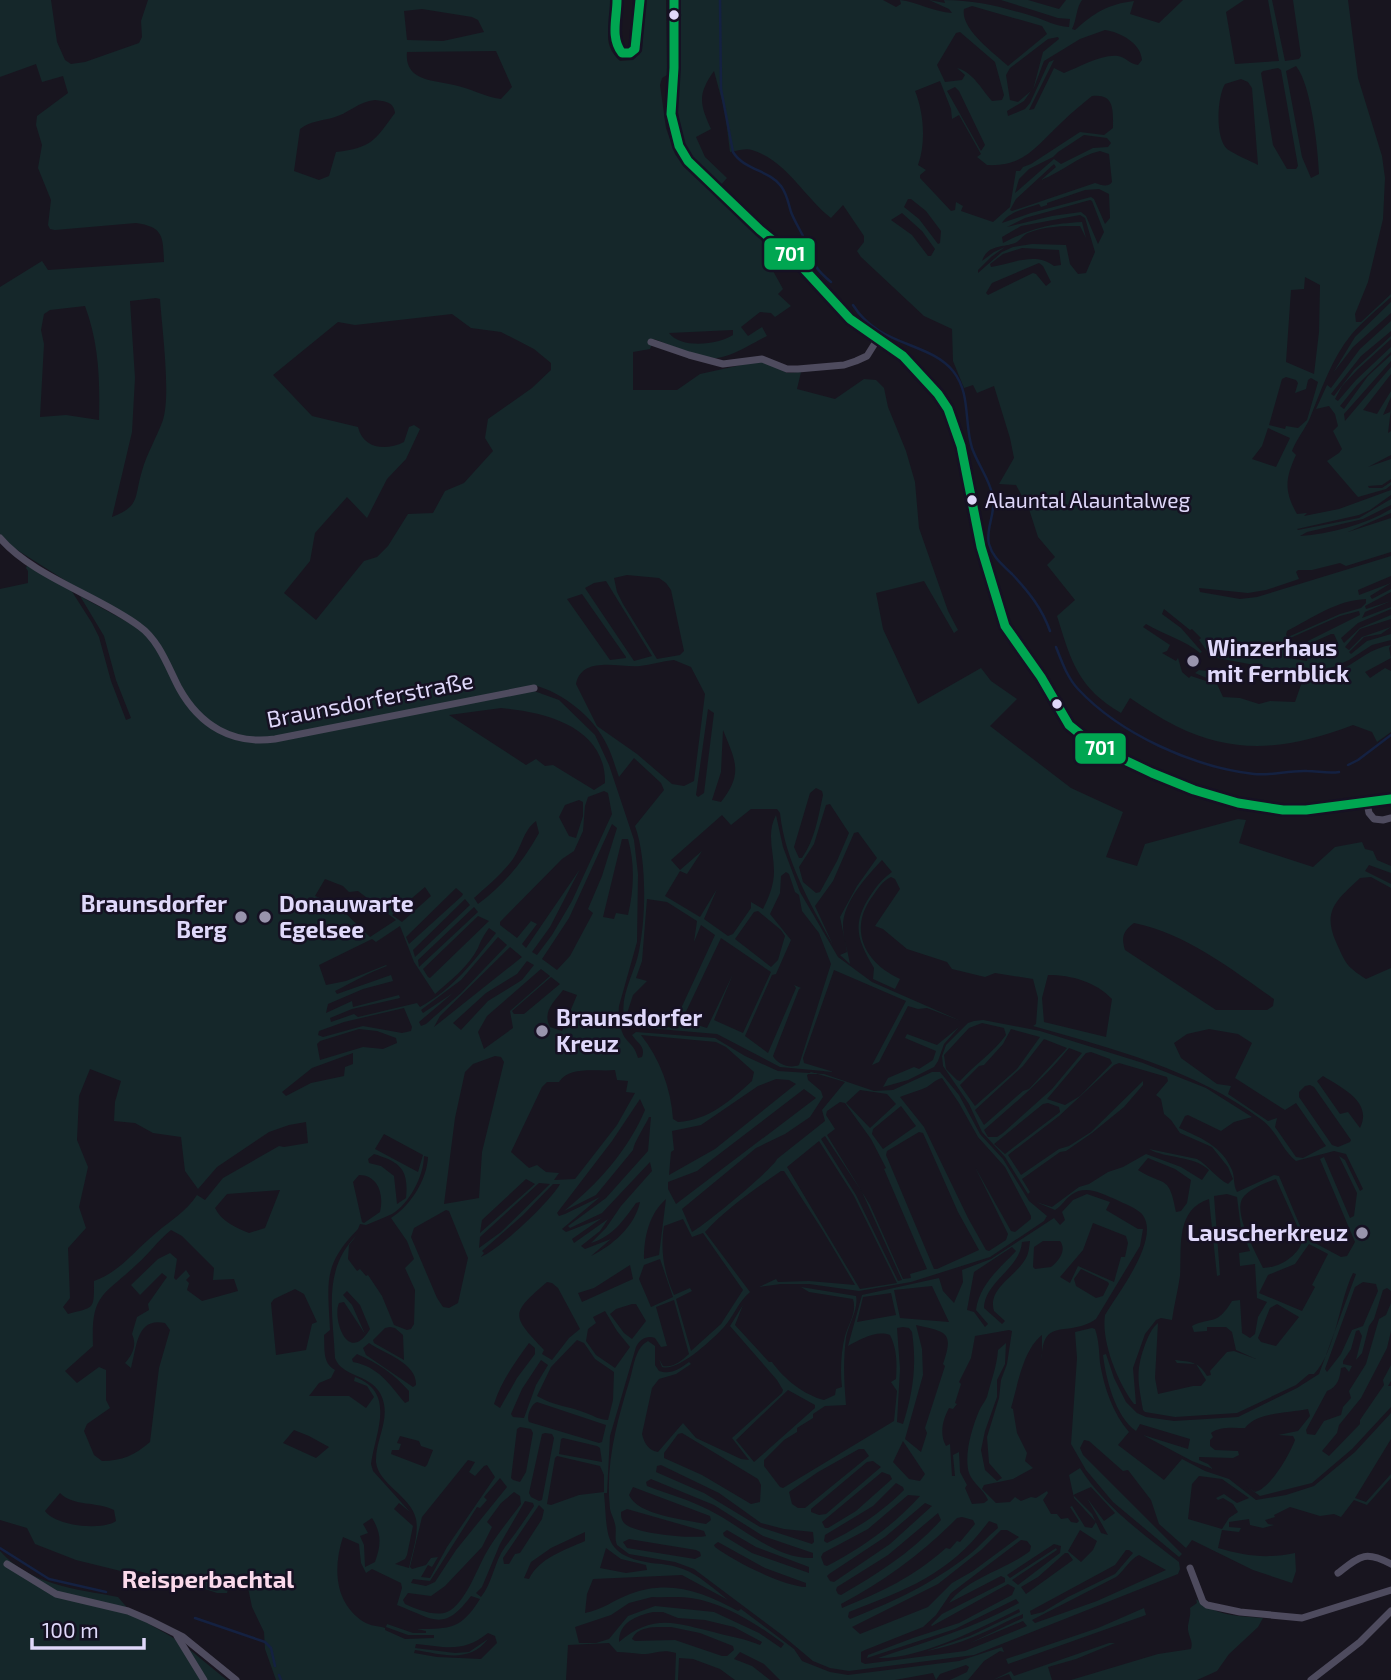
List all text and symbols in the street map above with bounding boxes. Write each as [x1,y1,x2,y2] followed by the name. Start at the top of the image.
[667,8,681,22] unlabelled marker
[763,237,816,271] line badge: 701
[775,242,805,265] text: 701
[985,487,1190,512] place label: Alauntal Alauntalweg
[965,493,979,507] marker: Alauntal Alauntalweg
[1207,633,1349,687] place label: Winzerhaus mit Fernblick
[1185,653,1201,669] marker: Winzerhaus mit Fernblick
[264,665,476,733] street label: Braunsdorferstraße
[1050,697,1064,711] unlabelled marker
[1074,732,1127,765] line badge: 701
[1085,736,1115,759] text: 701
[81,889,228,943] place label: Braunsdorfer Berg
[279,889,414,943] place label: Donauwarte Egelsee
[233,909,249,925] marker: Braunsdorfer Berg
[257,909,273,925] marker: Donauwarte Egelsee
[556,1003,703,1057] place label: Braunsdorfer Kreuz
[534,1023,550,1039] marker: Braunsdorfer Kreuz
[1187,1218,1348,1246] place label: Lauscherkreuz
[1354,1225,1370,1241] marker: Lauscherkreuz
[122,1564,294,1593] district label: Reisperbachtal
[32,1606,144,1650] scale bar
[42,1617,99,1642] text: 100 m

